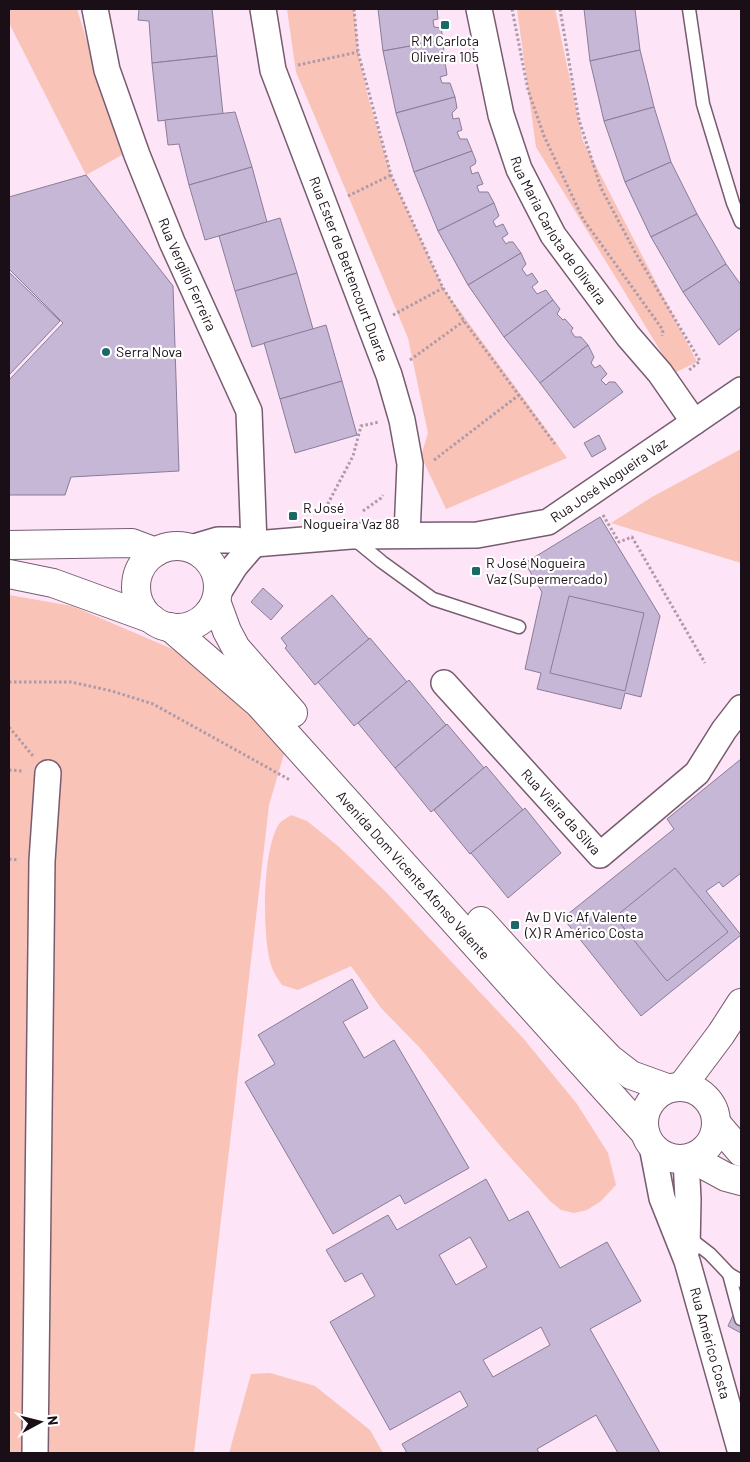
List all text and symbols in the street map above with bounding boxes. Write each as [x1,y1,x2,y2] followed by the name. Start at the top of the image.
[439,19,451,31] marker: R M Carlota Oliveira 105
[411,32,479,65] place label: R M Carlota Oliveira 105
[507,154,611,308] street label: Rua Maria Carlota de Oliveira
[306,174,392,364] street label: Rua Ester de Bettencourt Duarte
[155,215,220,334] street label: Rua Vergílio Ferreira
[116,343,182,360] place label: Serra Nova
[100,346,112,358] marker: Serra Nova
[547,434,670,526] street label: Rua José Nogueira Vaz
[303,499,400,532] place label: R José Nogueira Vaz 88
[287,510,299,522] marker: R José Nogueira Vaz 88
[486,554,607,587] place label: R José Nogueira Vaz (Supermercado)
[470,565,482,577] marker: R José Nogueira Vaz (Supermercado)
[518,765,605,858] street label: Rua Vieira da Silva
[333,787,494,963] street label: Avenida Dom Vicente Afonso Valente
[524,908,644,941] place label: Av D Vic Af Valente (X) R Américo Costa
[509,919,521,931] marker: Av D Vic Af Valente (X) R Américo Costa
[687,1285,734,1401] street label: Rua Américo Costa
[15,1397,65,1447] north arrow
[44,1415,62,1426] text: N

